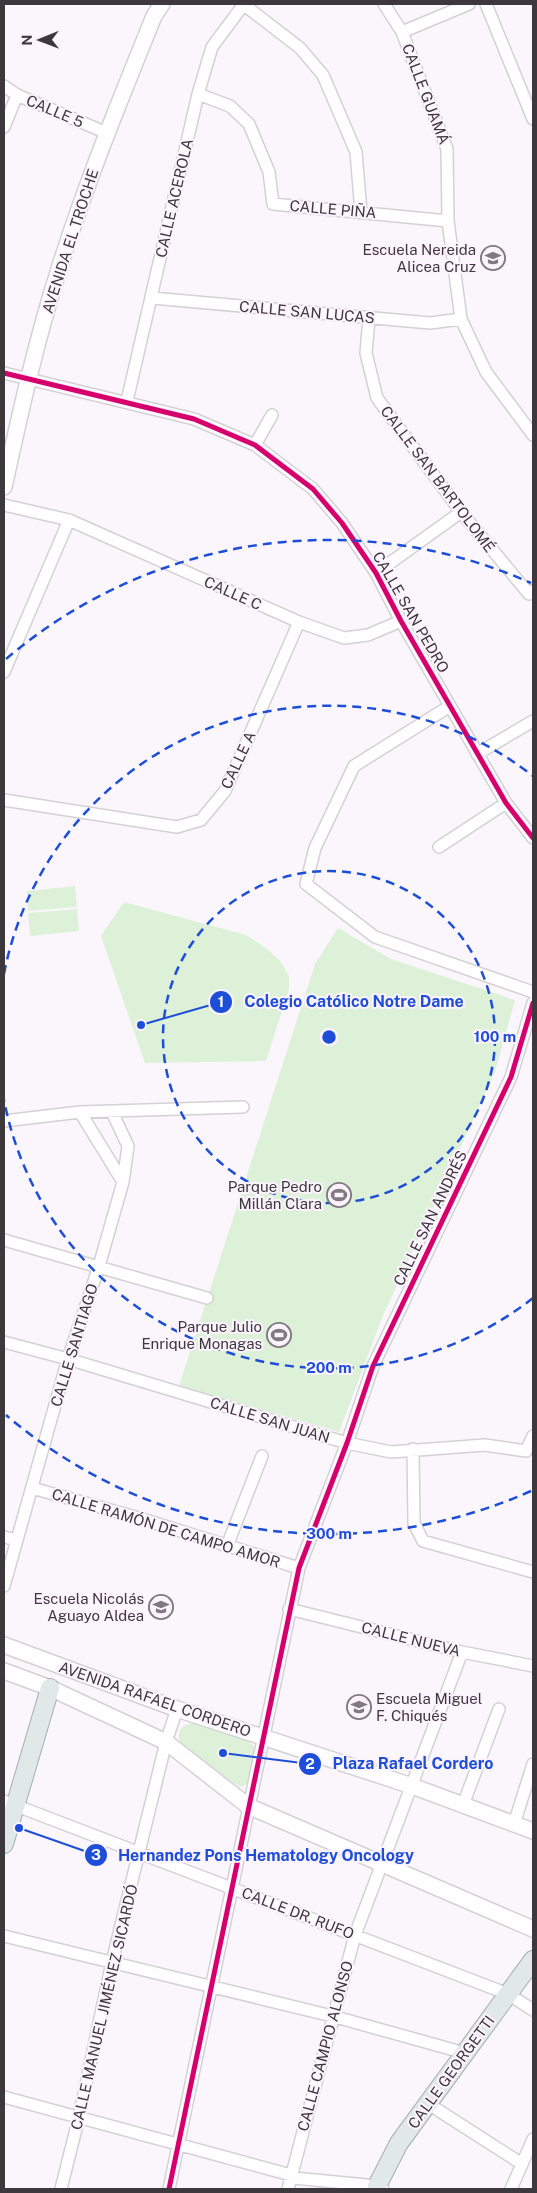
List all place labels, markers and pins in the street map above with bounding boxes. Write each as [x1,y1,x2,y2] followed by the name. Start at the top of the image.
[363,241,476,275] place label: Escuela Nereida Alicea Cruz
[480,245,506,271] school or university icon: Escuela Nereida Alicea Cruz
[209,986,473,1017] callout: Colegio Católico Notre Dame
[320,1028,338,1046] centre of rings
[228,1178,322,1212] place label: Parque Pedro Millán Clara
[326,1182,352,1208] sports icon: Parque Pedro Millán Clara
[141,1318,262,1352] place label: Parque Julio Enrique Monagas
[266,1322,292,1348] sports icon: Parque Julio Enrique Monagas
[34,1590,144,1624] place label: Escuela Nicolás Aguayo Aldea
[148,1594,174,1620] school or university icon: Escuela Nicolás Aguayo Aldea
[376,1690,482,1724] place label: Escuela Miguel F. Chiqués
[346,1694,372,1720] school or university icon: Escuela Miguel F. Chiqués
[298,1748,504,1779] callout: Plaza Rafael Cordero
[83,1840,424,1871] callout: Hernandez Pons Hematology Oncology

